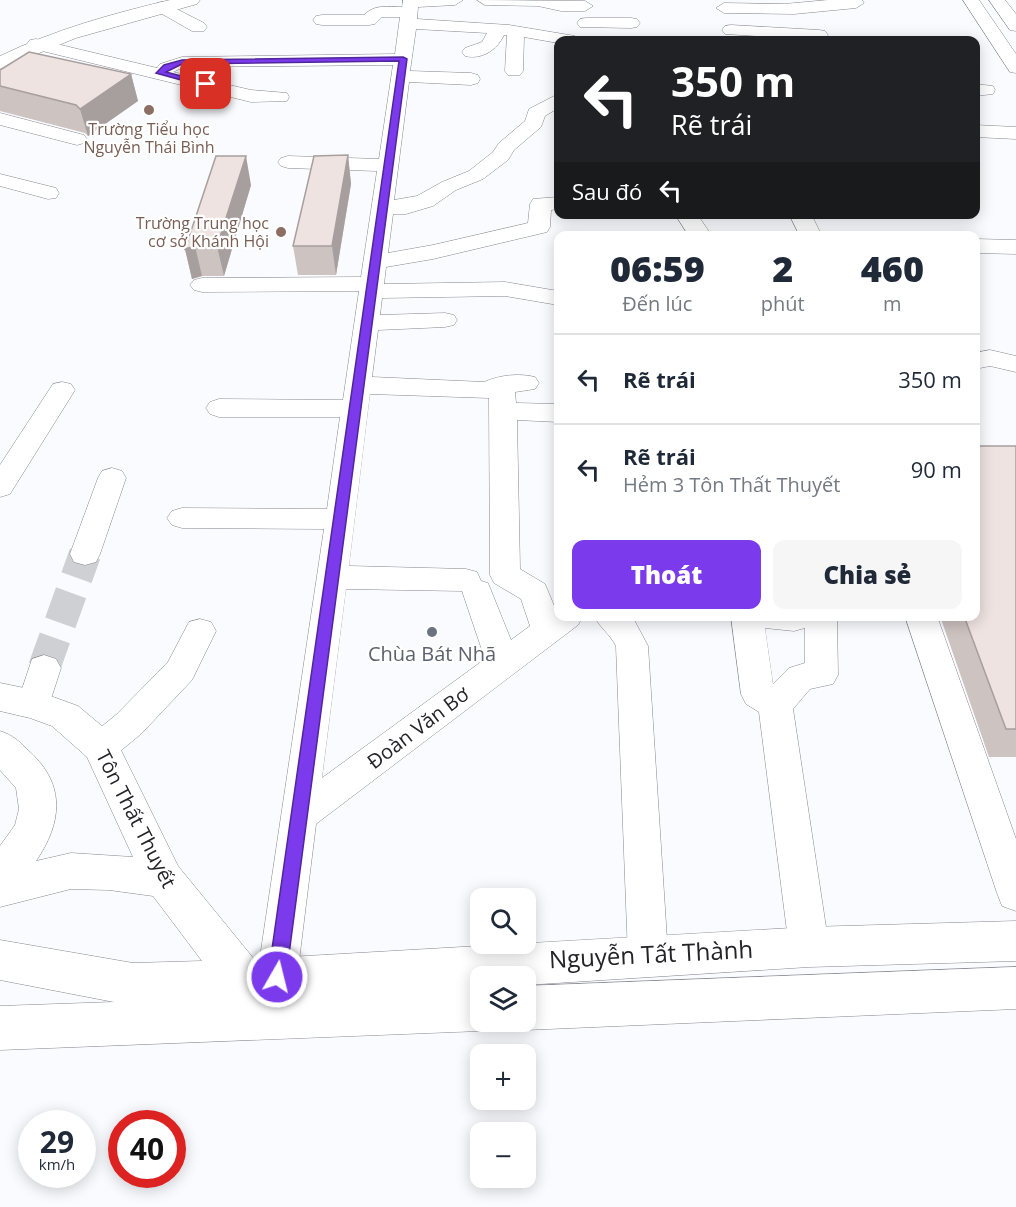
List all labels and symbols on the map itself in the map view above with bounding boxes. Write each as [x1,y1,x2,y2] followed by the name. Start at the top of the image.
[180,58,231,109] pin
[142,103,156,117] marker: Trường Tiểu học Nguyễn Thái Bình
[83,118,215,158] place label: Trường Tiểu học Nguyễn Thái Bình
[136,212,269,252] place label: Trường Trung học cơ sở Khánh Hội
[274,225,288,239] marker: Trường Trung học cơ sở Khánh Hội
[425,625,439,639] marker: Chùa Bát Nhã
[368,640,496,667] place label: Chùa Bát Nhã
[361,680,475,775] street label: Đoàn Văn Bơ
[90,745,183,892] street label: Tôn Thất Thuyết
[548,932,754,975] street label: Nguyễn Tất Thành
[245,945,309,1009] position arrow
[108,1110,186,1188] speed limit sign: 40

